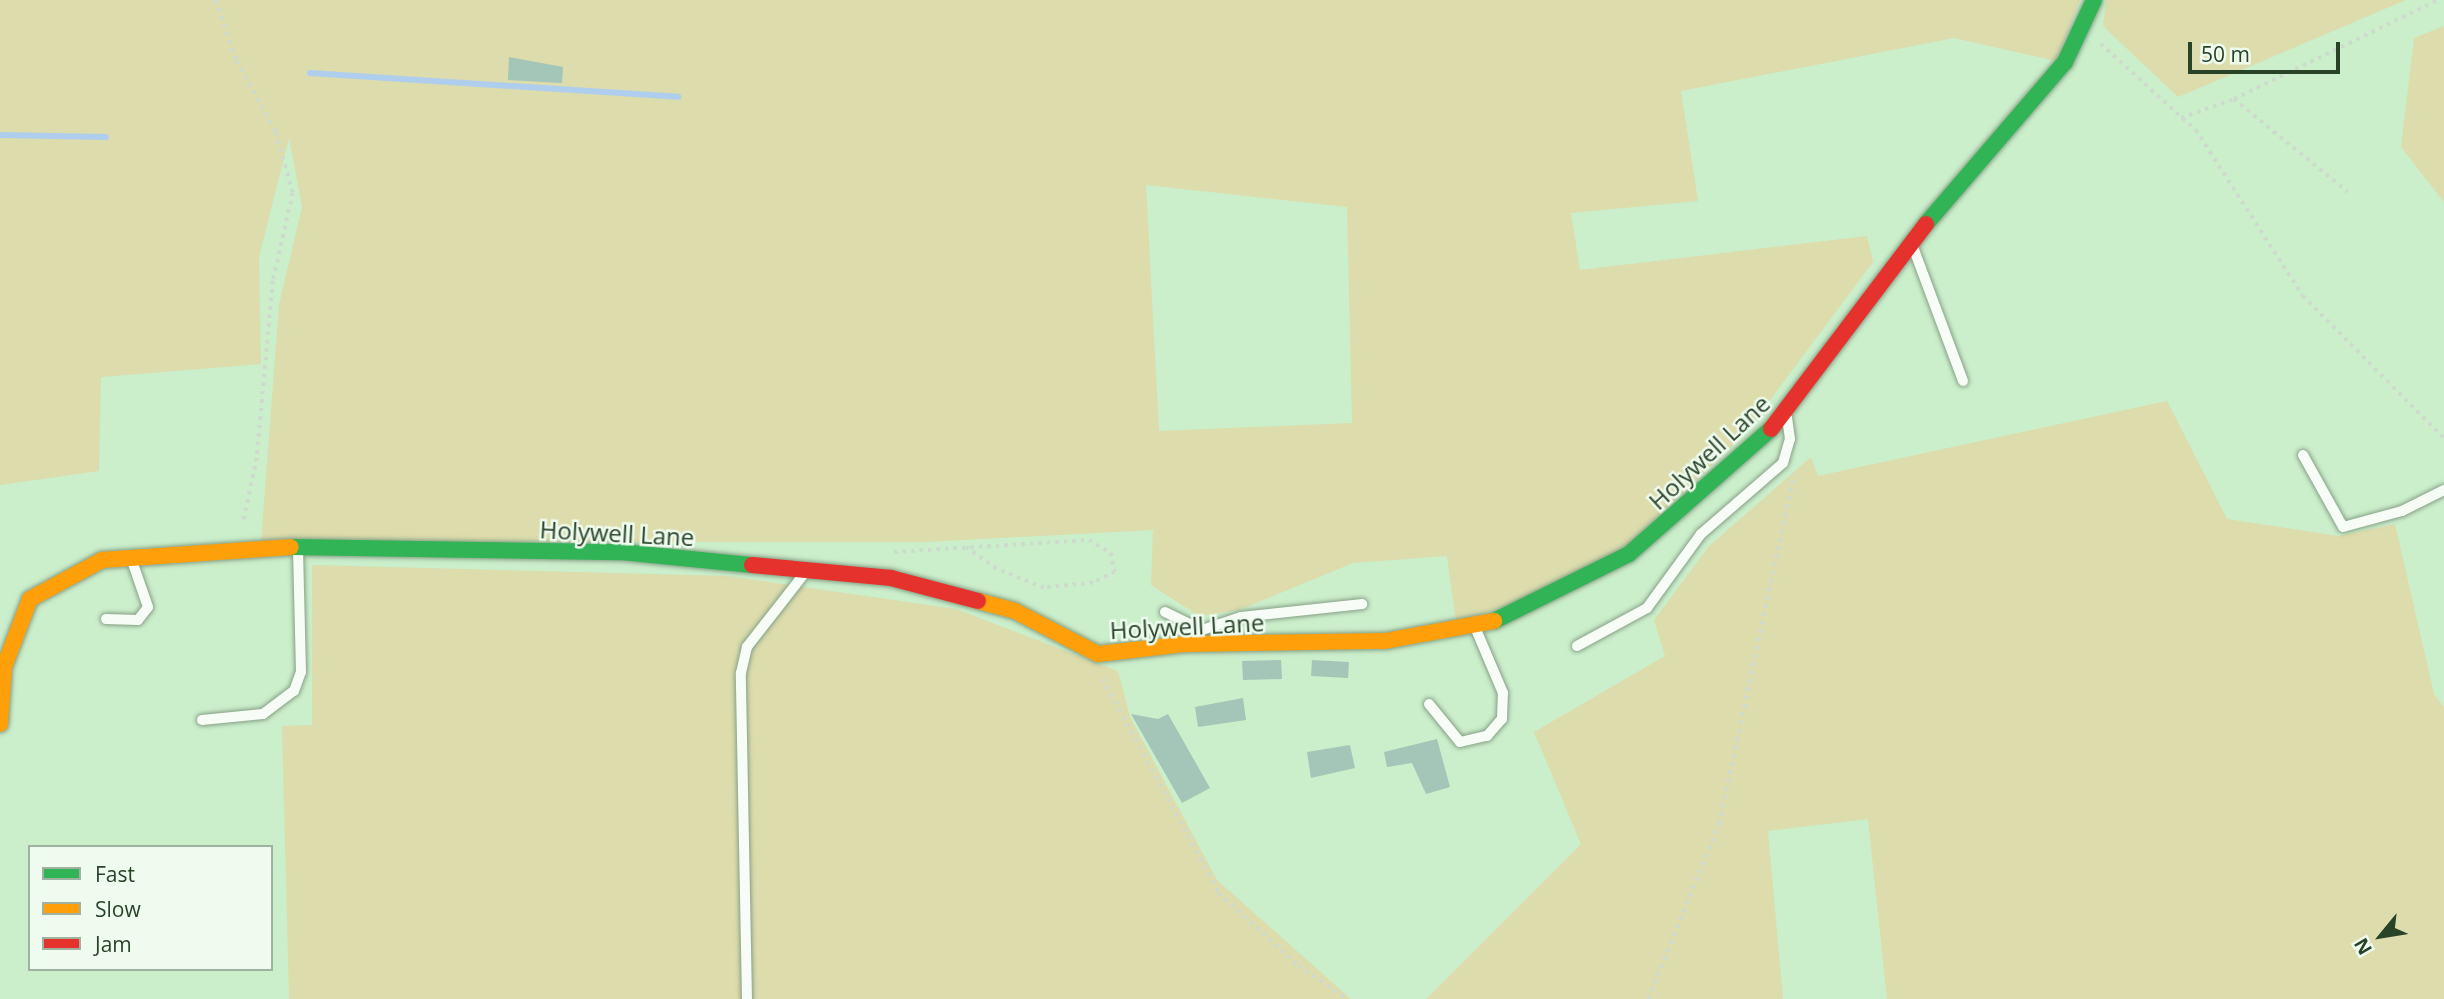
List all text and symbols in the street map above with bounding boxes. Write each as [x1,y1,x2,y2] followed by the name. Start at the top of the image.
[2192,28,2344,72] scale bar
[2201,40,2250,68] text: 50 m
[1643,389,1775,515] street label: Holywell Lane
[539,515,695,551] street label: Holywell Lane
[1109,608,1265,644] street label: Holywell Lane
[28,845,273,971] legend
[95,860,135,888] text: Fast
[95,895,141,923] text: Slow
[2346,901,2416,971] north arrow
[95,930,132,958] text: Jam
[2348,933,2378,960] text: N

